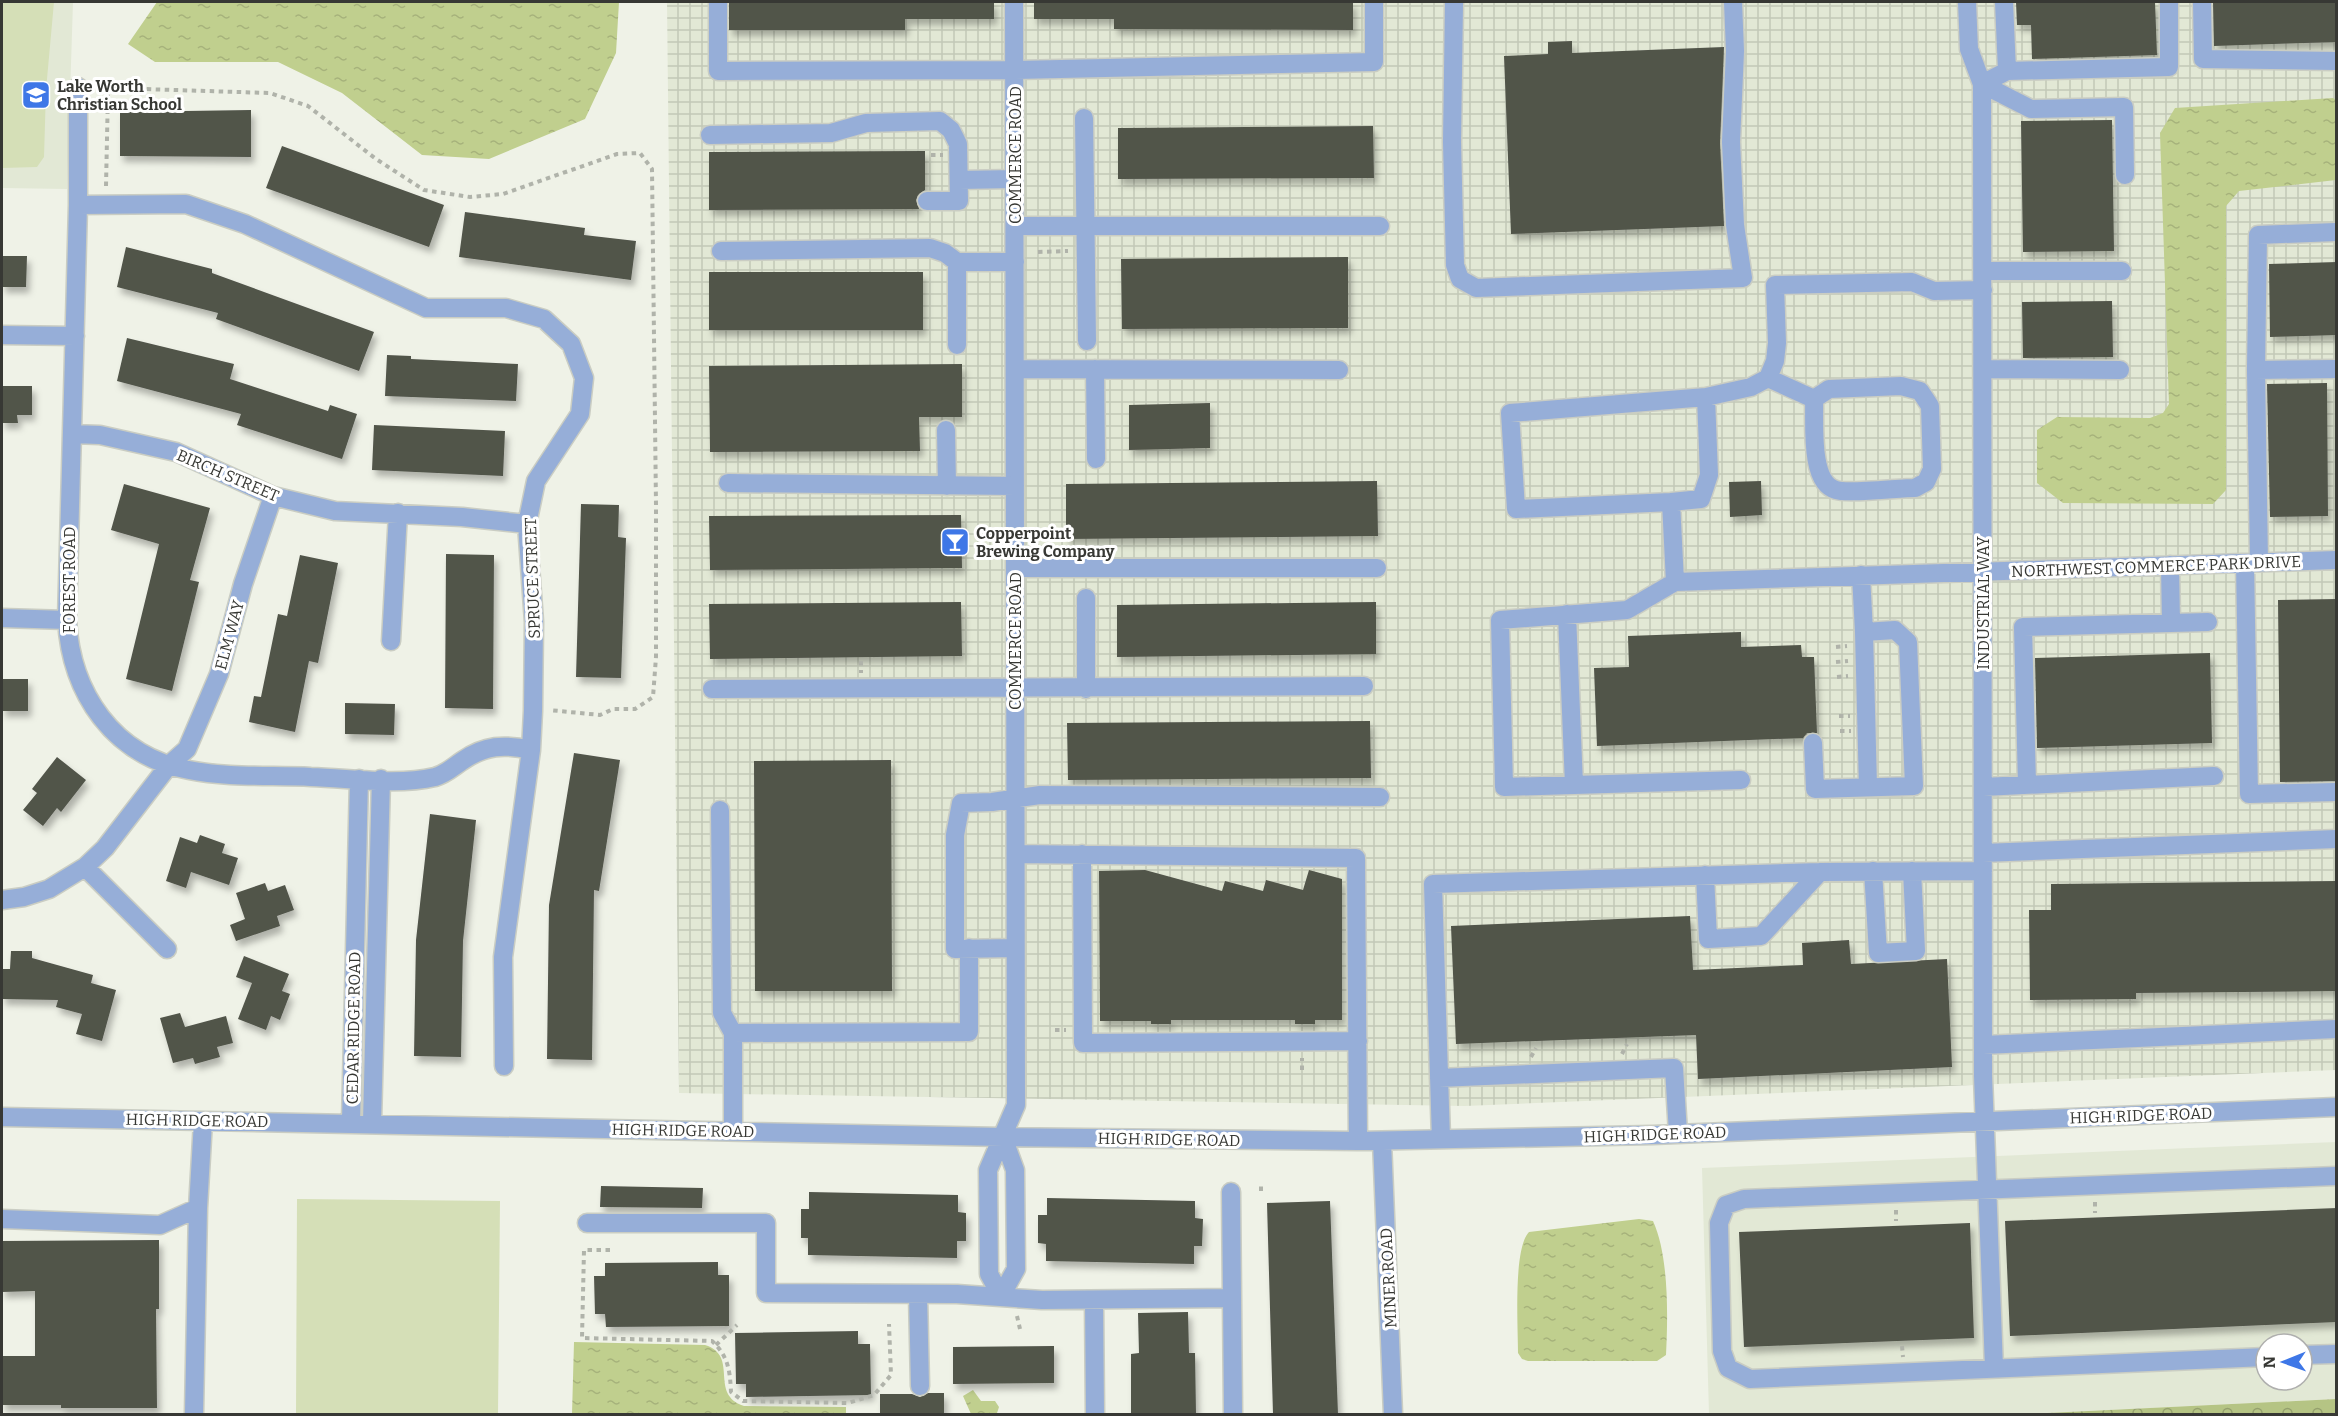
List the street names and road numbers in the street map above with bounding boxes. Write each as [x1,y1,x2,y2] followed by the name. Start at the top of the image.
[1006,86,1025,224] street label: COMMERCE ROAD
[174,445,282,506] street label: BIRCH STREET
[521,517,544,639] street label: SPRUCE STREET
[60,527,79,633] street label: FOREST ROAD
[1974,535,1993,670] street label: INDUSTRIAL WAY
[2011,552,2301,581] street label: NORTHWEST COMMERCE PARK DRIVE
[1006,572,1025,710] street label: COMMERCE ROAD
[211,597,248,672] street label: ELM WAY
[343,952,364,1104] street label: CEDAR RIDGE ROAD
[2069,1104,2213,1127] street label: HIGH RIDGE ROAD
[125,1110,269,1131] street label: HIGH RIDGE ROAD
[611,1120,755,1141] street label: HIGH RIDGE ROAD
[1583,1123,1727,1146] street label: HIGH RIDGE ROAD
[1097,1129,1241,1150] street label: HIGH RIDGE ROAD
[1376,1227,1401,1329] street label: MINER ROAD

